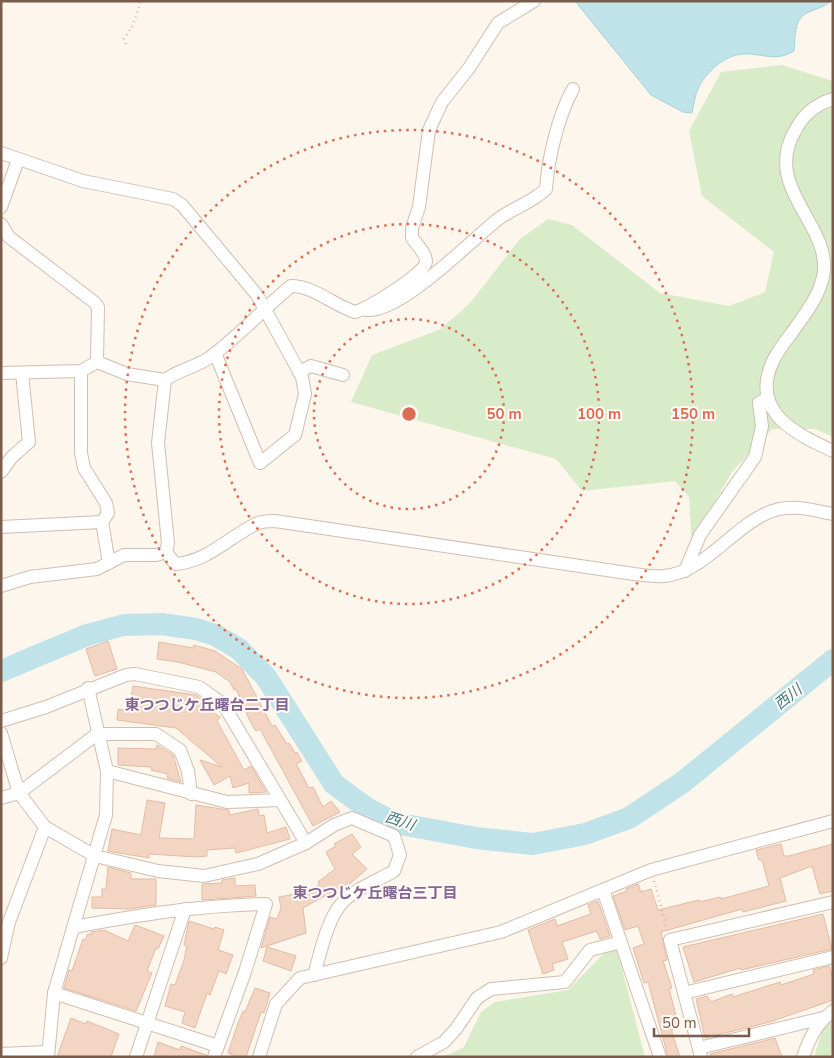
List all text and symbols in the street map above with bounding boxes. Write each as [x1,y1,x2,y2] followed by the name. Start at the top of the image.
[486,404,522,424] text: 50 m
[577,404,621,424] text: 100 m
[671,404,715,424] text: 150 m
[400,405,418,423] centre of rings
[770,679,807,714] water label: 西川
[124,695,290,715] district label: 東つつじケ丘曙台二丁目
[383,807,419,836] water label: 西川
[292,883,458,903] district label: 東つつじケ丘曙台三丁目
[654,1006,749,1038] scale bar
[662,1013,697,1033] text: 50 m

